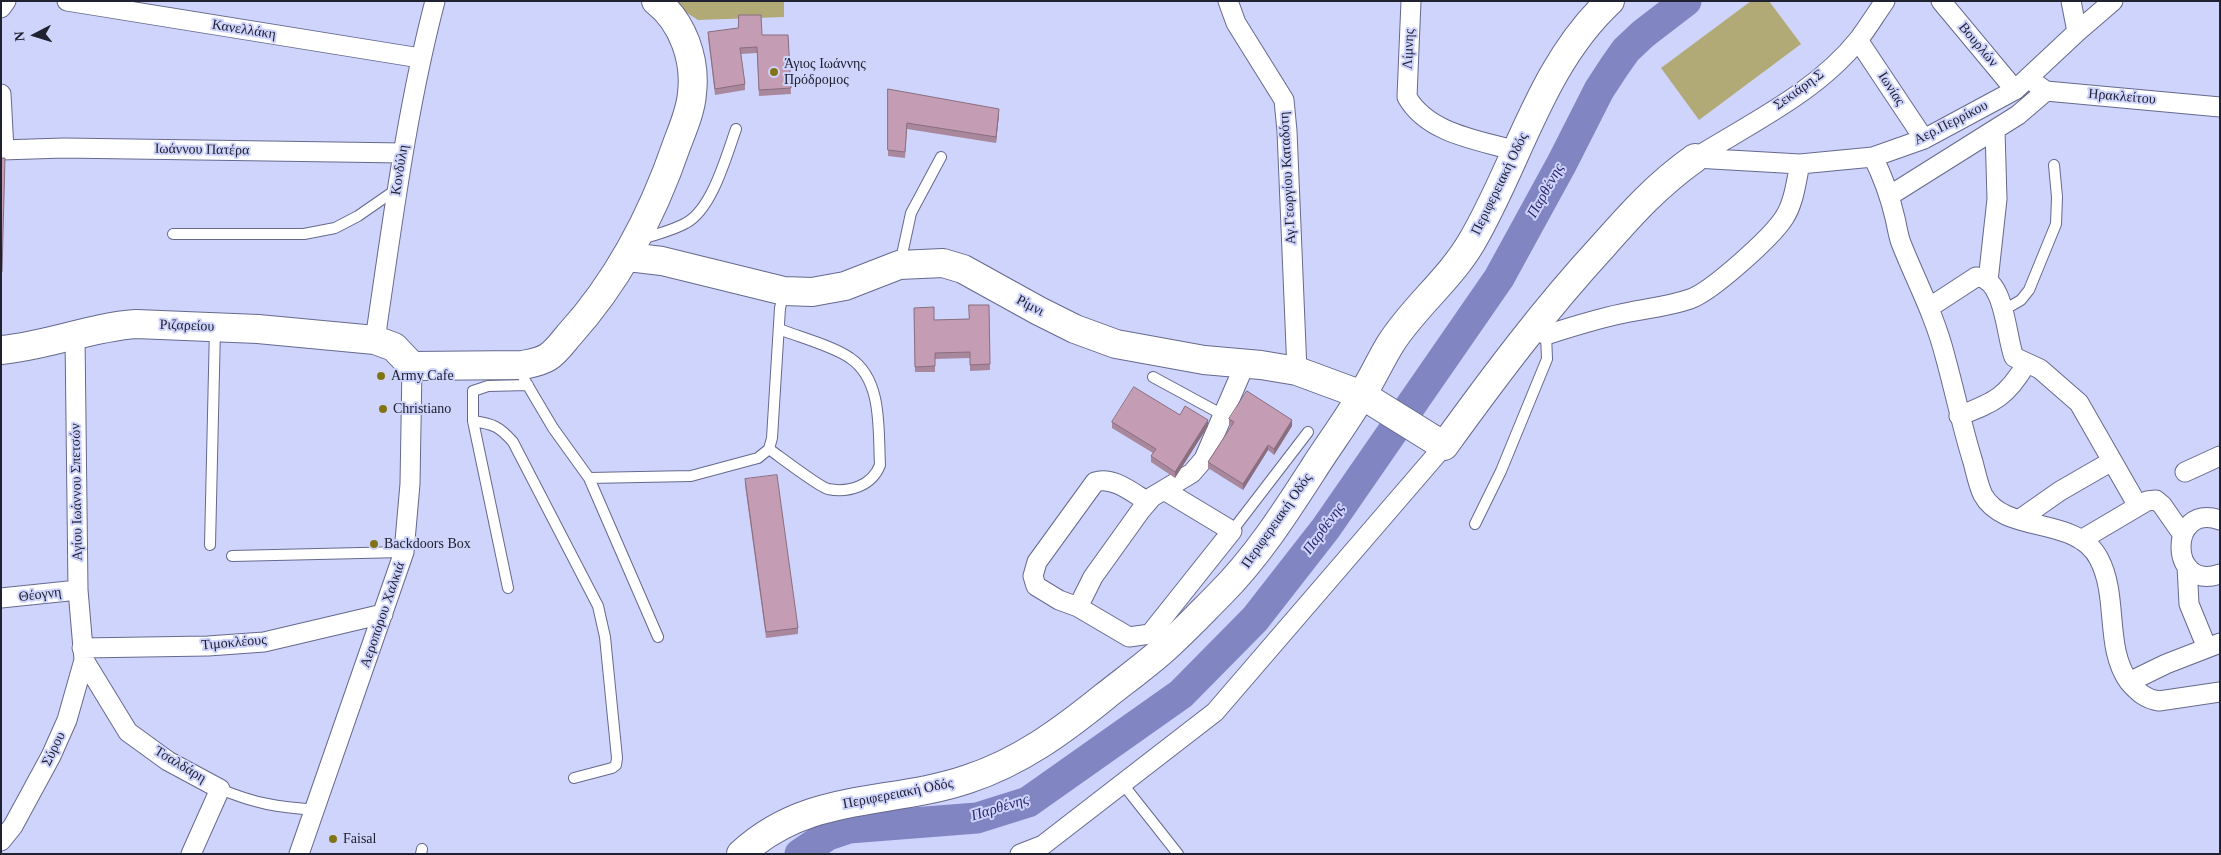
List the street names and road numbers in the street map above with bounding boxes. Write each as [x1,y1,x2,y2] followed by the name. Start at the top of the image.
[211,17,277,43] street label: Κανελλάκη
[1955,19,2001,71] street label: Βουρλών
[1400,28,1418,70] street label: Λίμνης
[1771,66,1827,114] street label: Σεκιάρη.Σ
[1874,69,1908,109] street label: Ιωνίας
[2088,86,2156,108] street label: Ηρακλείτου
[1911,97,1991,149] street label: Αερ.Περρίκου
[1276,111,1300,245] street label: Αγ.Γεωργίου Καταδότη
[1468,130,1532,238] street label: Περιφερειακή Οδός
[155,141,249,159] street label: Ιωάννου Πατέρα
[388,144,412,196] street label: Κονδύλη
[1013,292,1047,320] street label: Ρίμνι
[159,317,215,335] street label: Ριζαρείου
[67,423,87,561] street label: Αγίου Ιωάννου Σπετσών
[1238,470,1316,572] street label: Περιφερειακή Οδός
[357,560,409,670] street label: Αεροπόρου Χαλκιά
[18,584,62,606] street label: Θέογνη
[201,632,267,654] street label: Τιμοκλέους
[39,729,69,769] street label: Σύρου
[151,743,209,787] street label: Τσαλδάρη
[842,775,954,813] street label: Περιφερειακή Οδός

